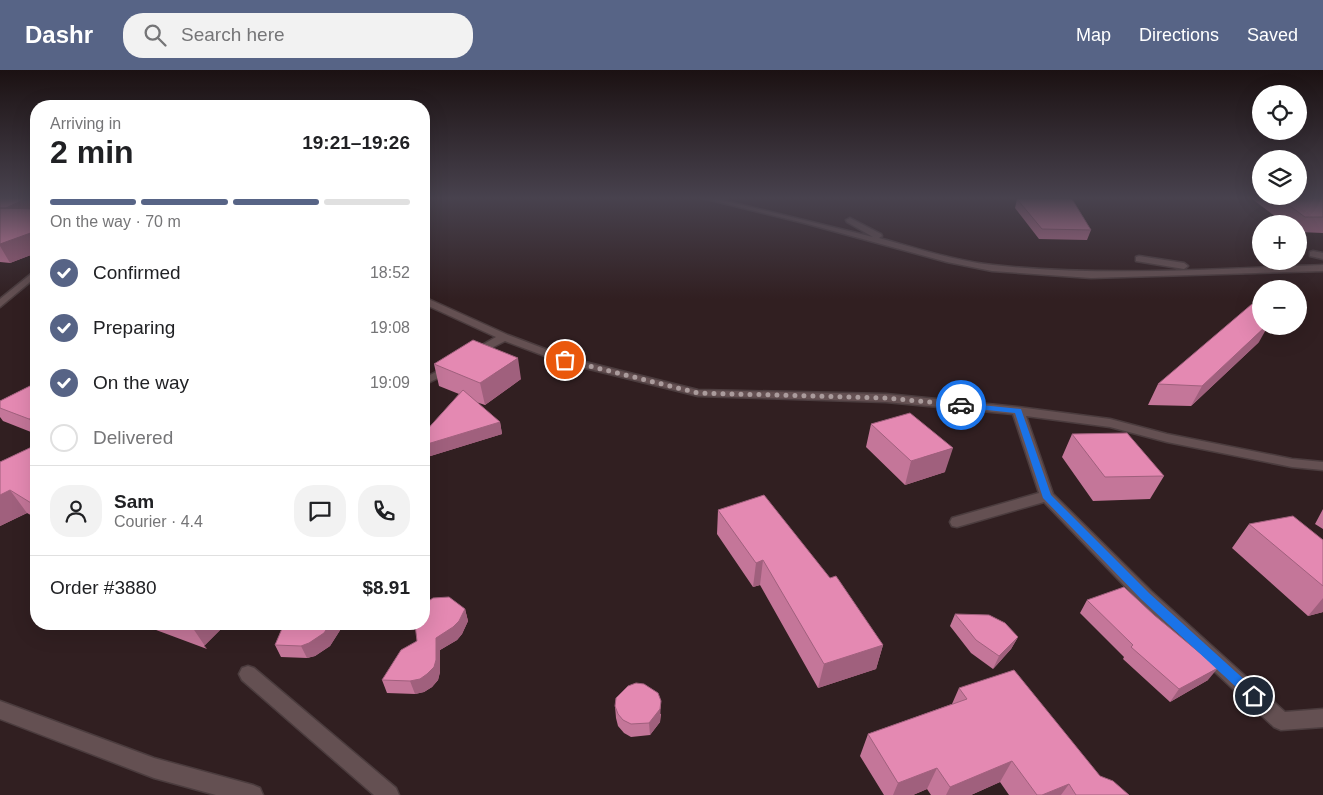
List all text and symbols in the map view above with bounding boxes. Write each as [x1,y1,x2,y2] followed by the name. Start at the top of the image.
[123,13,473,58] search box
[25,21,93,48] text: Dashr
[141,21,169,49] icon: search
[181,24,285,45] text: Search here
[1076,25,1111,45] text: Map
[1139,25,1219,45] text: Directions
[1247,25,1298,45] text: Saved
[1252,85,1307,335] map controls
[1252,85,1307,140] button: locate
[50,115,121,132] text: Arriving in
[302,132,410,153] text: 19:21–19:26
[50,134,134,170] text: 2 min
[1252,150,1307,205] button: layers
[50,213,181,230] text: On the way · 70 m
[1252,215,1307,270] button: +
[50,259,78,287] icon: check
[93,262,181,283] text: Confirmed
[370,264,410,281] text: 18:52
[1252,280,1307,335] button: −
[50,314,78,342] icon: check
[93,317,175,338] text: Preparing
[370,319,410,336] text: 19:08
[544,339,586,381] pin
[551,346,579,374] icon: bag
[50,369,78,397] icon: check
[93,372,189,393] text: On the way
[370,374,410,391] text: 19:09
[936,380,986,430] courier
[947,391,975,419] icon: car
[93,427,173,448] text: Delivered
[50,485,102,537] button: person
[294,485,346,537] button: chat
[358,485,410,537] button: phone
[114,491,154,512] text: Sam
[114,513,203,530] text: Courier · 4.4
[50,577,157,598] text: Order #3880
[362,577,410,598] text: $8.91
[1233,675,1275,717] pin
[1240,682,1268,710] icon: home

